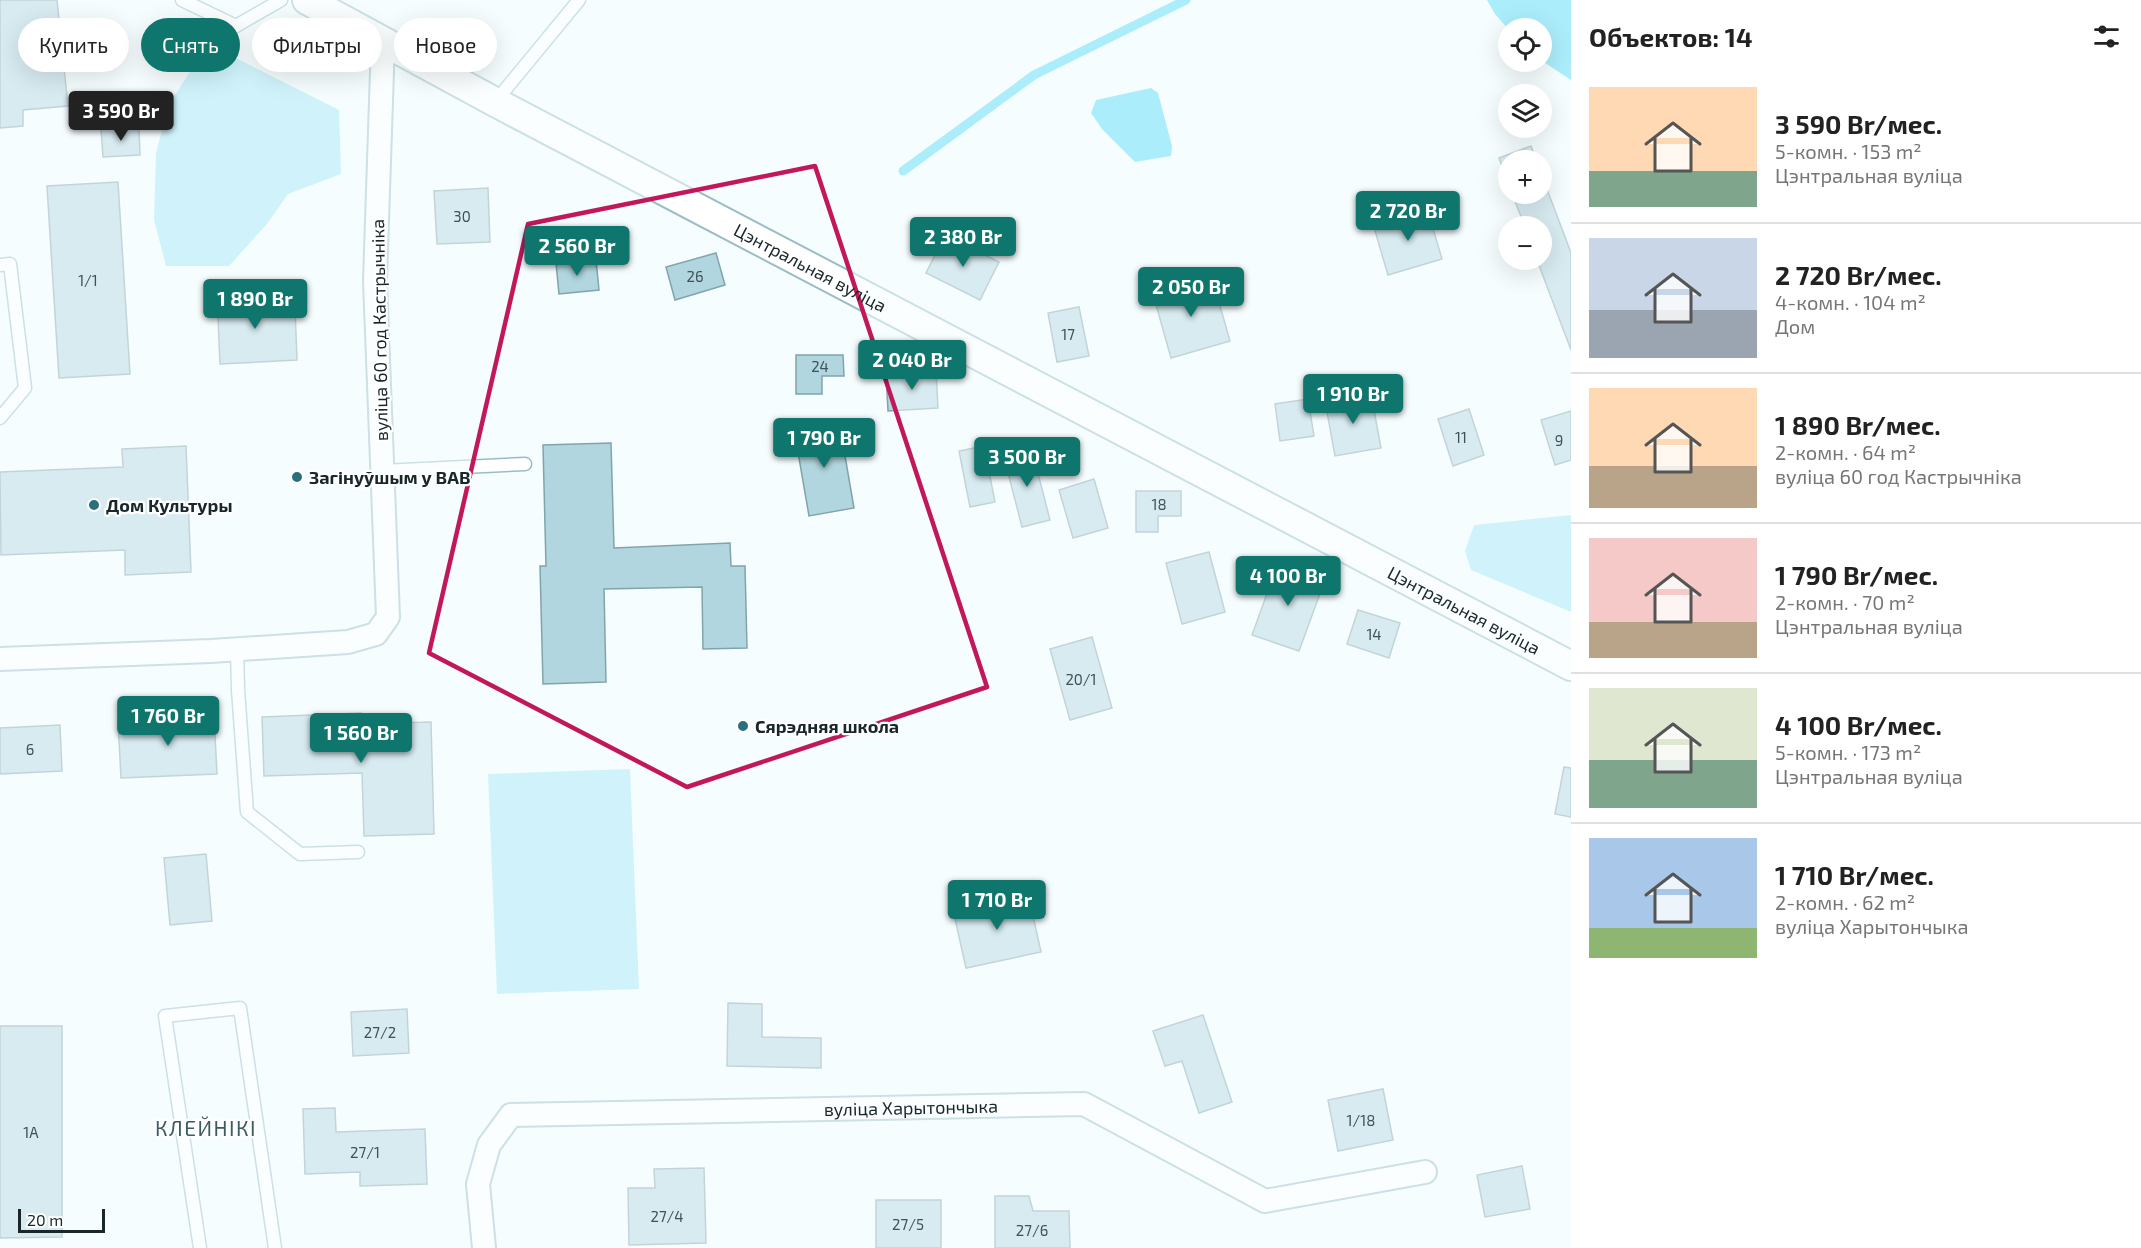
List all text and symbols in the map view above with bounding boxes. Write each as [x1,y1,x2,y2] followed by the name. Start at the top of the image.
[18,18,129,72] chip: Купить
[141,18,240,72] chip: Снять
[252,18,382,72] chip: Фильтры
[394,18,497,72] chip: Новое
[1498,18,1552,270] map controls
[1498,18,1552,72] button: locate
[2090,20,2123,53] icon: filters
[1589,21,1753,52] text: Объектов: 14
[1498,84,1552,138] button: layers
[59,91,183,142] pin: 3 590 Br
[83,98,159,122] text: 3 590 Br
[1775,108,1942,139] text: 3 590 Br/мес.
[1637,111,1709,183] icon: home
[1775,139,1922,163] text: 5-комн. · 153 m²
[1498,150,1552,204] button: +
[1775,163,1963,187] text: Цэнтральная вуліца
[1346,191,1470,242] pin: 2 720 Br
[1370,198,1446,222] text: 2 720 Br
[453,207,471,225] house number: 30
[1498,216,1552,270] button: −
[901,217,1025,268] pin: 2 380 Br
[730,218,890,316] street label: Цэнтральная вуліца
[366,219,392,441] street label: вуліца 60 год Кастрычніка
[924,224,1002,248] text: 2 380 Br
[515,226,639,277] pin: 2 560 Br
[538,233,616,257] text: 2 560 Br
[1775,259,1942,290] text: 2 720 Br/мес.
[1637,262,1709,334] icon: home
[686,267,704,285] house number: 26
[1129,267,1253,318] pin: 2 050 Br
[78,271,98,289] house number: 1/1
[1152,274,1230,298] text: 2 050 Br
[193,279,317,330] pin: 1 890 Br
[217,286,293,310] text: 1 890 Br
[1775,290,1926,314] text: 4-комн. · 104 m²
[1775,314,1815,338] text: Дом
[1061,325,1075,343] house number: 17
[850,340,974,391] pin: 2 040 Br
[872,347,952,371] text: 2 040 Br
[811,357,829,375] house number: 24
[1291,374,1415,425] pin: 1 910 Br
[1317,381,1389,405] text: 1 910 Br
[1775,409,1941,440] text: 1 890 Br/мес.
[1637,412,1709,484] icon: home
[762,418,886,469] pin: 1 790 Br
[787,425,861,449] text: 1 790 Br
[1455,428,1467,446] house number: 11
[1555,431,1563,449] house number: 9
[965,437,1089,488] pin: 3 500 Br
[1775,440,1916,464] text: 2-комн. · 64 m²
[988,444,1066,468] text: 3 500 Br
[1775,464,2022,488] text: вуліца 60 год Кастрычніка
[309,466,470,488] place label: Загінуўшым у ВАВ
[290,470,304,484] marker: Загінуўшым у ВАВ
[106,494,232,516] place label: Дом Культуры
[1151,495,1167,513] house number: 18
[87,498,101,512] marker: Дом Культуры
[1226,556,1350,607] pin: 4 100 Br
[1775,559,1938,590] text: 1 790 Br/мес.
[1384,561,1544,659] street label: Цэнтральная вуліца
[1637,562,1709,634] icon: home
[1250,563,1326,587] text: 4 100 Br
[1775,590,1915,614] text: 2-комн. · 70 m²
[1775,614,1963,638] text: Цэнтральная вуліца
[1366,625,1382,643] house number: 14
[1065,670,1097,688] house number: 20/1
[106,696,230,747] pin: 1 760 Br
[131,703,205,727] text: 1 760 Br
[1775,709,1942,740] text: 4 100 Br/мес.
[1637,712,1709,784] icon: home
[299,713,423,764] pin: 1 560 Br
[755,715,899,737] place label: Сярэдняя школа
[736,719,750,733] marker: Сярэдняя школа
[324,720,398,744] text: 1 560 Br
[26,740,34,758] house number: 6
[1775,740,1921,764] text: 5-комн. · 173 m²
[1775,764,1963,788] text: Цэнтральная вуліца
[1775,859,1934,890] text: 1 710 Br/мес.
[1637,862,1709,934] icon: home
[935,880,1059,931] pin: 1 710 Br
[962,887,1032,911] text: 1 710 Br
[1775,890,1915,914] text: 2-комн. · 62 m²
[1775,914,1968,938] text: вуліца Харытончыка
[364,1023,396,1041] house number: 27/2
[824,1095,998,1120] street label: вуліца Харытончыка
[1347,1111,1375,1129] house number: 1/18
[155,1115,257,1140] district label: КЛЕЙНІКІ
[23,1123,39,1141] house number: 1А
[350,1143,380,1161] house number: 27/1
[18,1206,105,1234] scale bar
[650,1207,684,1225] house number: 27/4
[27,1210,63,1229] text: 20 m
[892,1215,924,1233] house number: 27/5
[1016,1221,1048,1239] house number: 27/6

